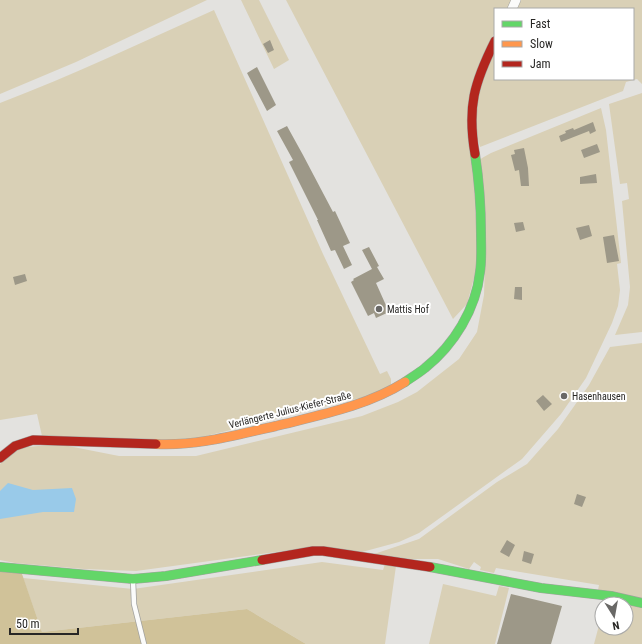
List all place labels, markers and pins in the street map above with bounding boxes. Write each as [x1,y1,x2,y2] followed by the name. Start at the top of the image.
[374,304,384,314] marker: Mattis Hof
[387,304,430,315] place label: Mattis Hof
[559,391,569,401] marker: Hasenhausen
[572,391,626,402] place label: Hasenhausen

